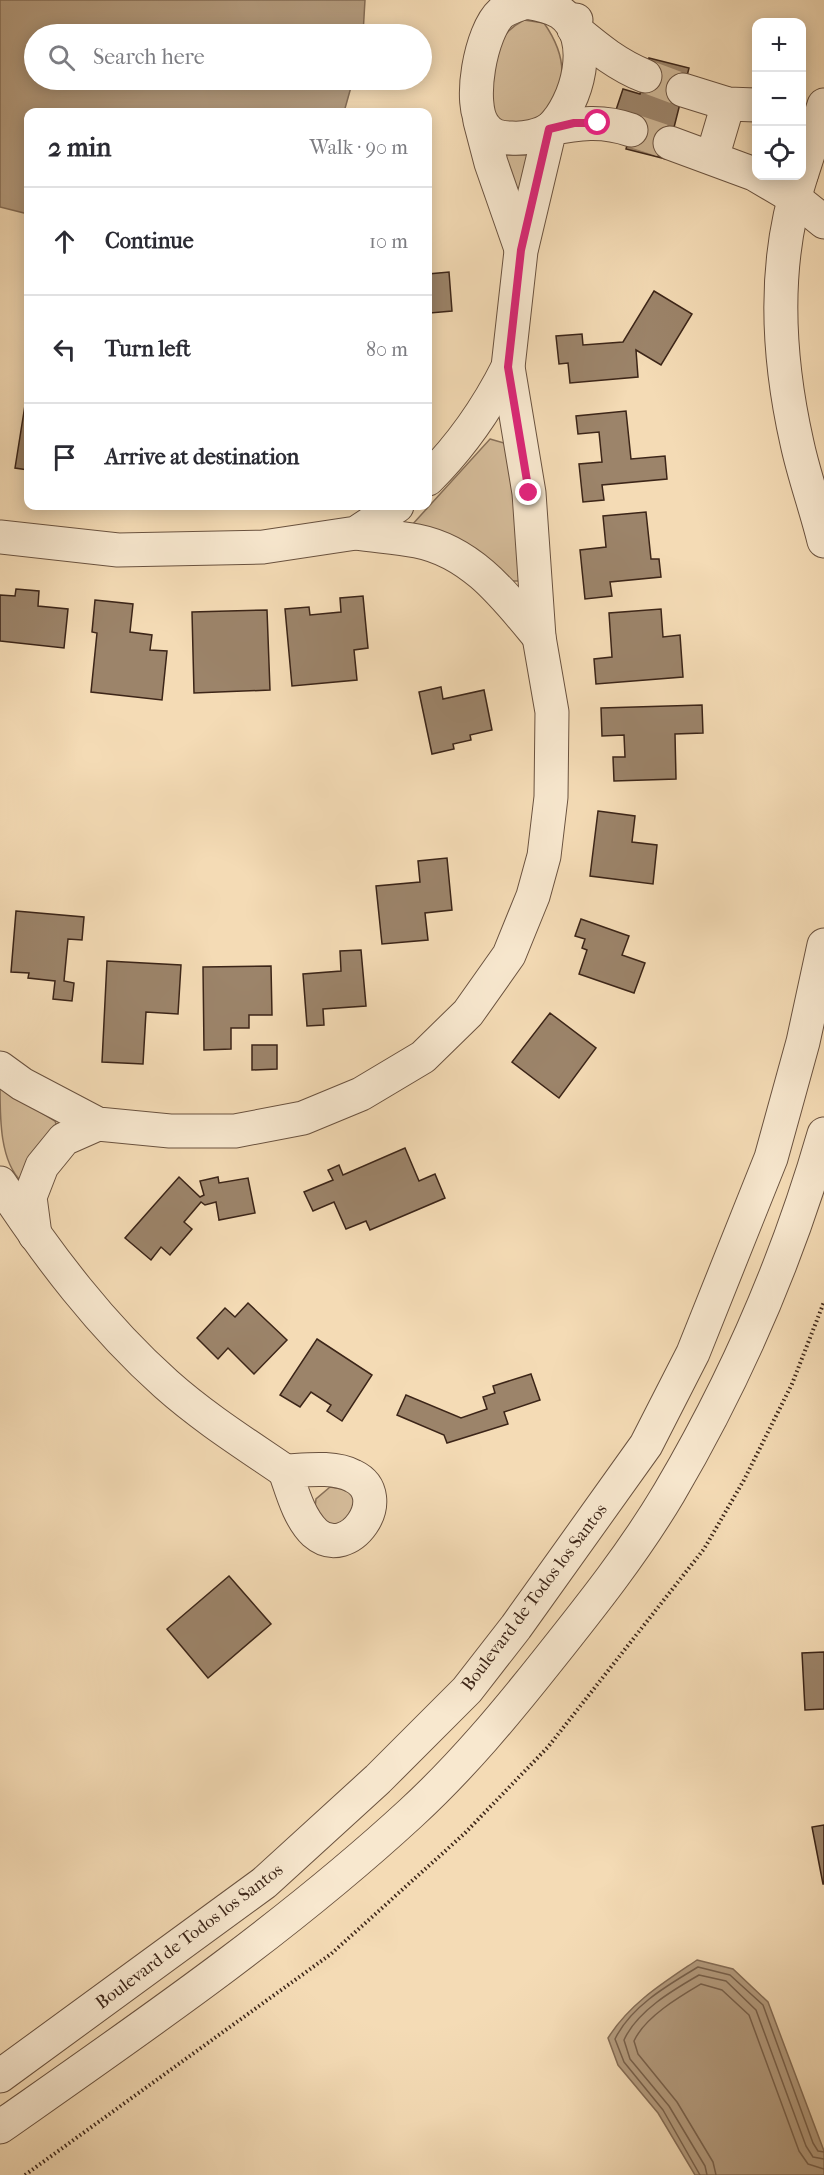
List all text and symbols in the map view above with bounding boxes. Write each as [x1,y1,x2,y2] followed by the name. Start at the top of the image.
[752,18,806,180] map controls
[752,18,806,72] button: +
[24,24,432,90] search box
[45,41,78,74] icon: search
[93,44,205,70] text: Search here
[752,72,806,126] button: −
[584,109,610,135] route start
[752,126,806,180] button: locate
[48,132,111,163] text: 2 min
[310,136,408,159] text: Walk · 90 m
[48,225,81,258] icon: ahead
[105,228,194,254] text: Continue
[369,230,408,253] text: 10 m
[48,333,81,366] icon: left
[105,336,191,362] text: Turn left
[366,338,408,361] text: 80 m
[48,441,81,474] icon: arrive
[105,444,299,470] text: Arrive at destination
[515,479,541,505] route end
[457,1499,612,1695] street label: Boulevard de Todos los Santos
[92,1859,287,2014] street label: Boulevard de Todos los Santos

